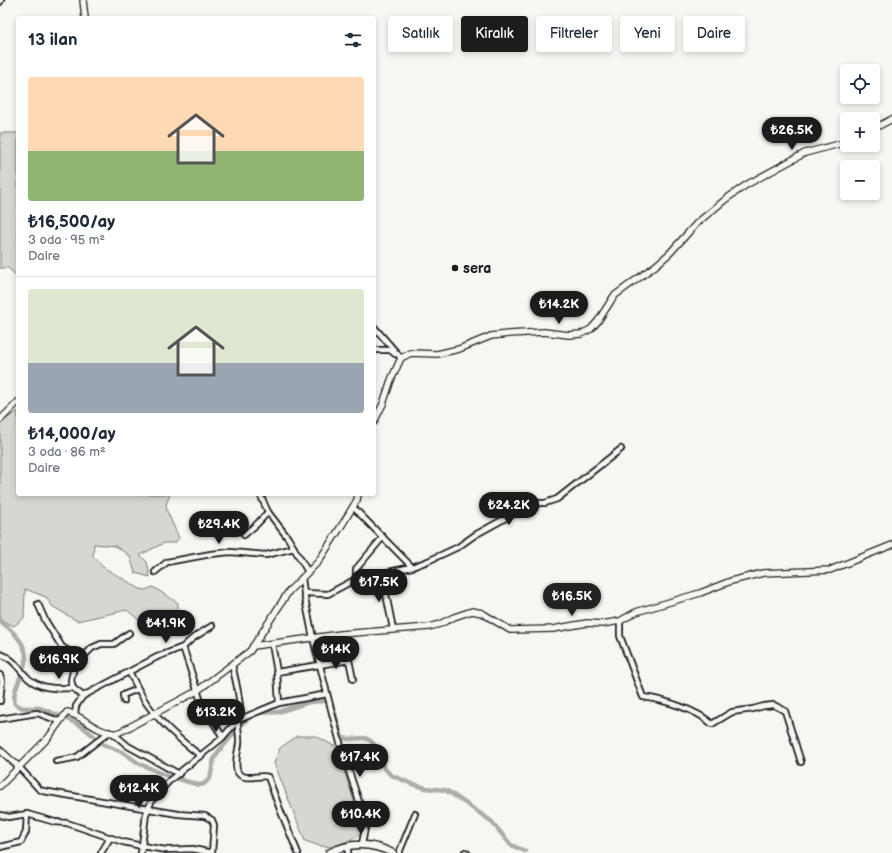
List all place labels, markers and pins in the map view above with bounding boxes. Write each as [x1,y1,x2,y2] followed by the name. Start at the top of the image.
[759,117,825,151] pin: ₺26.5K
[463,260,491,277] place label: sera
[450,263,460,273] marker: sera
[526,291,592,325] pin: ₺14.2K
[476,492,542,526] pin: ₺24.2K
[186,511,252,545] pin: ₺29.4K
[346,569,412,603] pin: ₺17.5K
[539,583,605,617] pin: ₺16.5K
[133,610,199,644] pin: ₺41.9K
[312,636,360,670] pin: ₺14K
[26,646,92,680] pin: ₺16.9K
[183,699,249,733] pin: ₺13.2K
[327,744,393,778] pin: ₺17.4K
[106,775,172,809] pin: ₺12.4K
[328,801,394,835] pin: ₺10.4K

